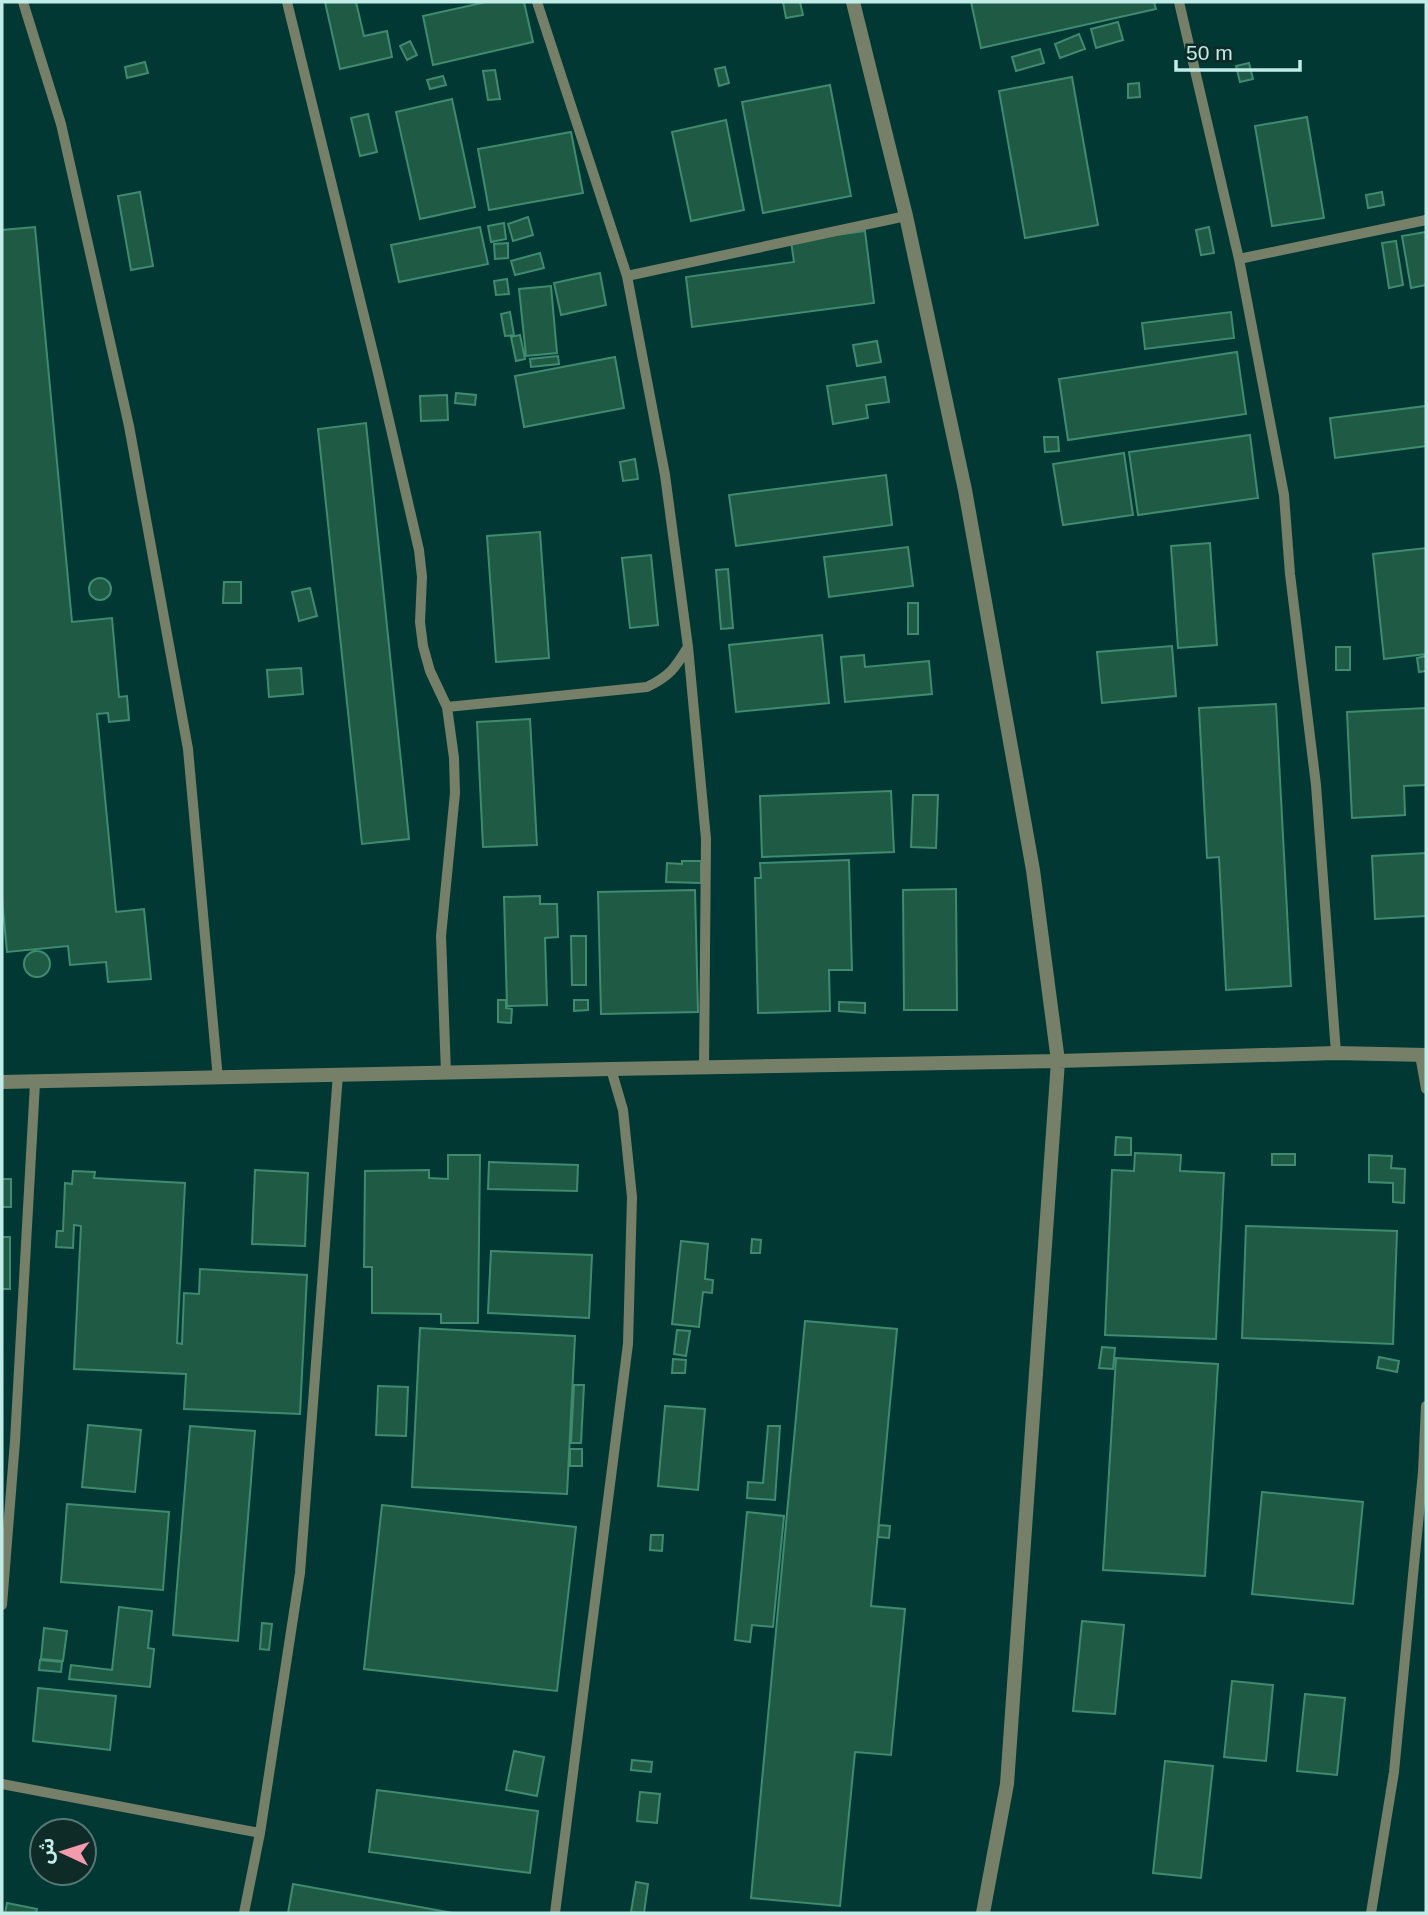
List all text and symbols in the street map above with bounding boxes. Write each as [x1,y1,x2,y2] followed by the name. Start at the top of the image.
[1176,28,1300,72] scale bar
[1186,41,1233,64] text: 50 m
[28,1817,98,1887] north arrow
[35,1837,58,1865] text: ش

